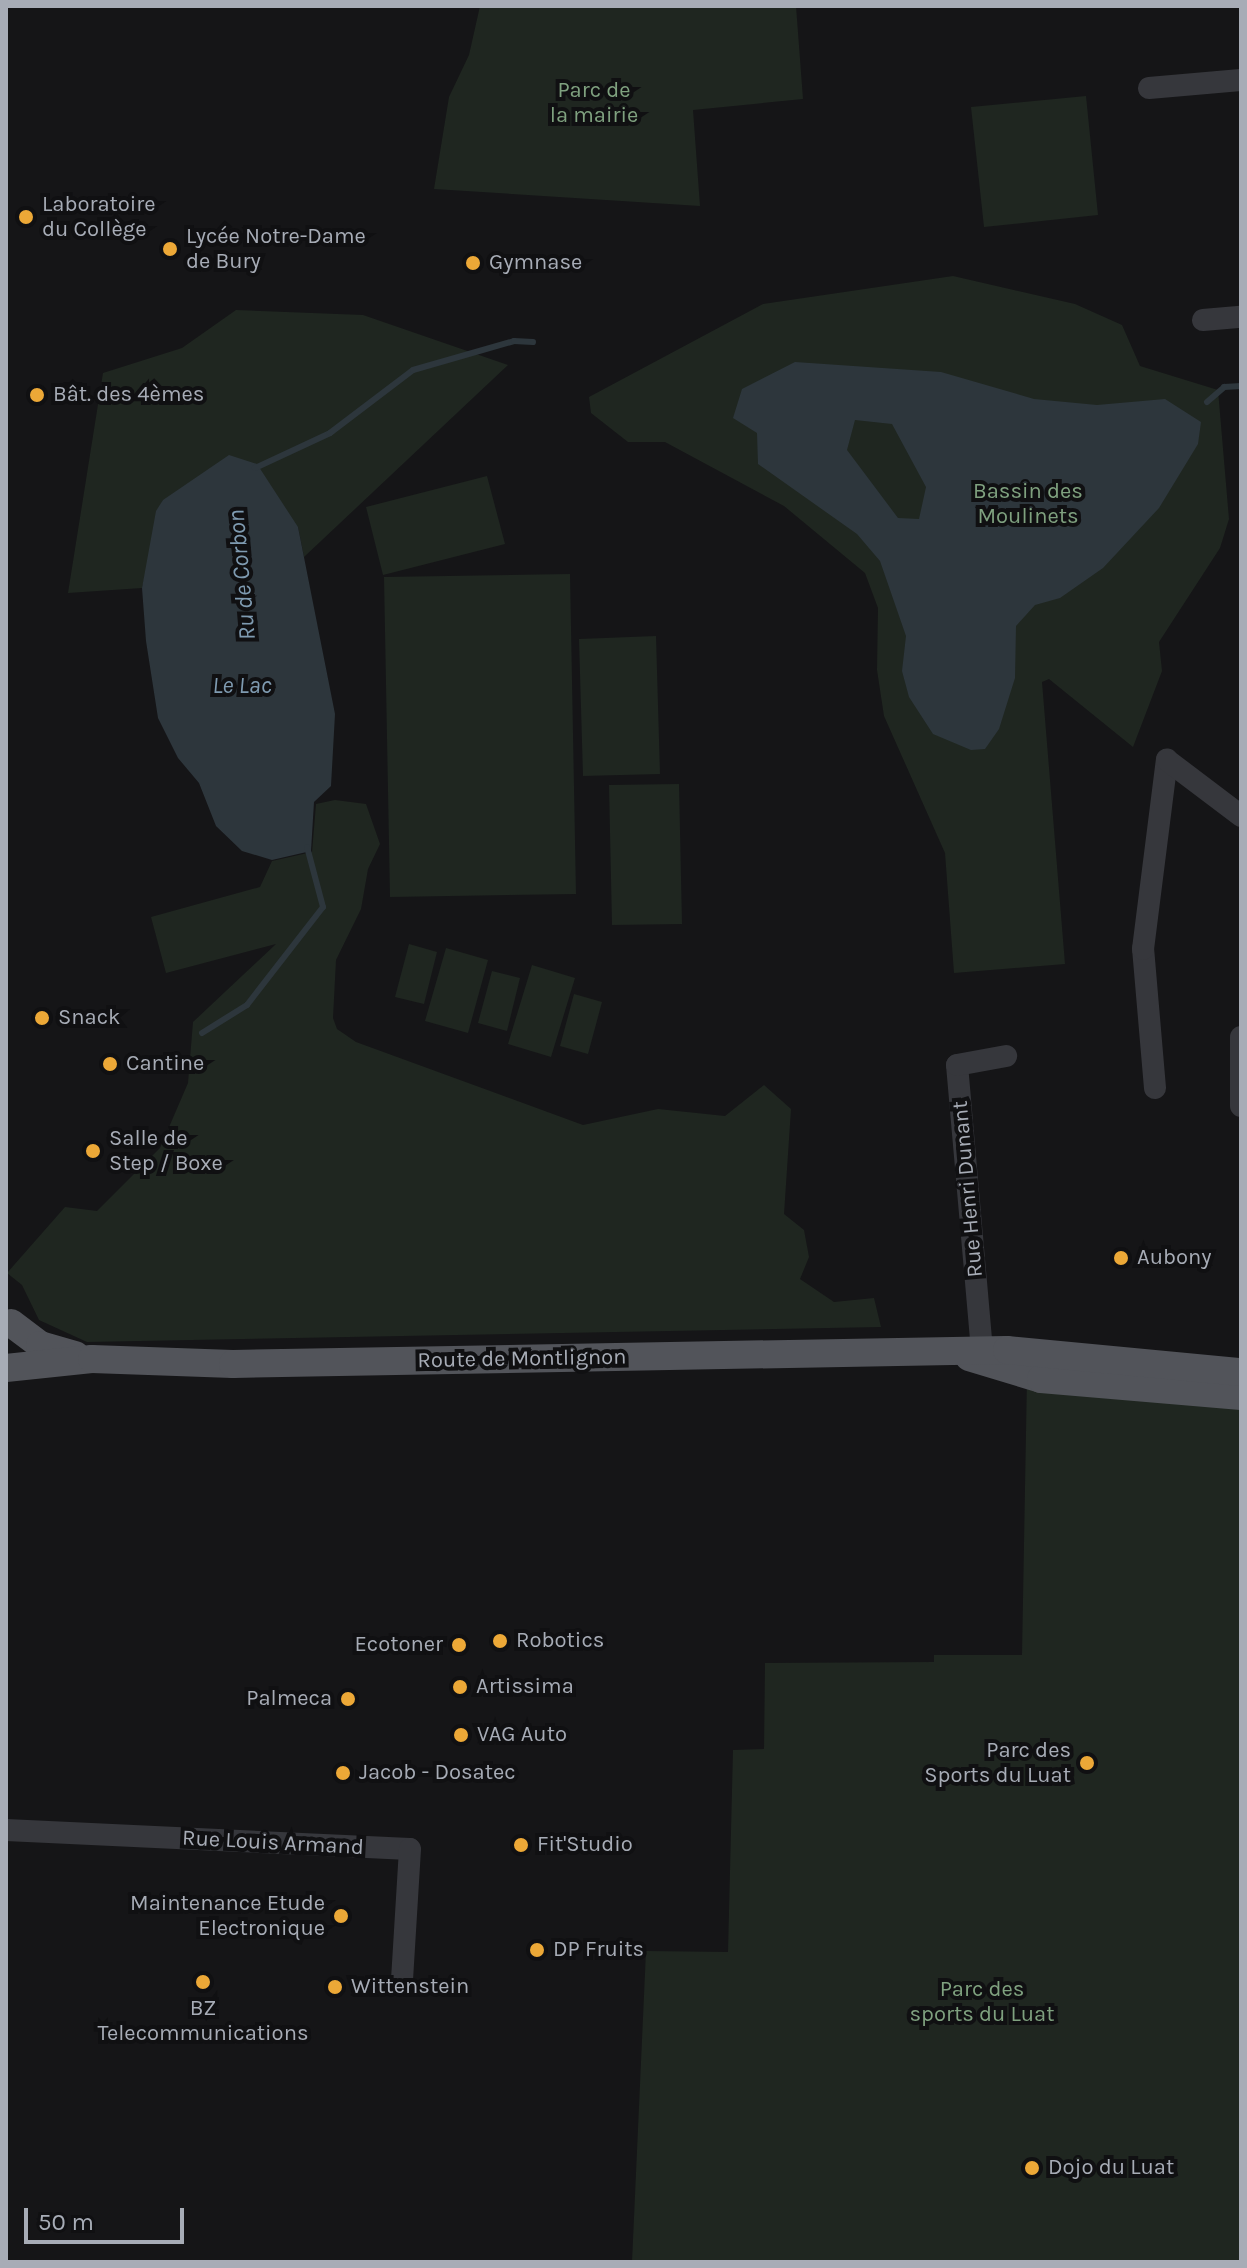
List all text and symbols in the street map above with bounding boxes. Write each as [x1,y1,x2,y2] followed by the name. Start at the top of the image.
[550,77,638,128] park label: Parc de la mairie
[42,191,156,242] place label: Laboratoire du Collège
[17,208,35,226] marker: Laboratoire du Collège
[186,223,366,274] place label: Lycée Notre-Dame de Bury
[161,240,179,258] marker: Lycée Notre-Dame de Bury
[489,250,582,276] place label: Gymnase
[464,254,482,272] marker: Gymnase
[53,382,204,408] place label: Bât. des 4èmes
[28,386,46,404] marker: Bât. des 4èmes
[973,478,1083,530] park label: Bassin des Moulinets
[222,508,262,642] water label: Ru de Corbon
[212,672,272,700] water label: Le Lac
[58,1005,120,1031] place label: Snack
[33,1009,51,1027] marker: Snack
[126,1051,204,1077] place label: Cantine
[101,1055,119,1073] marker: Cantine
[947,1100,989,1278] street label: Rue Henri Dunant
[109,1125,223,1176] place label: Salle de Step / Boxe
[84,1142,102,1160] marker: Salle de Step / Boxe
[1137,1245,1212,1271] place label: Aubony
[1112,1249,1130,1267] marker: Aubony
[417,1344,627,1374] street label: Route de Montlignon
[516,1628,604,1654] place label: Robotics
[354,1632,443,1658] place label: Ecotoner
[491,1632,509,1650] marker: Robotics
[450,1636,468,1654] marker: Ecotoner
[476,1674,574,1700] place label: Artissima
[451,1678,469,1696] marker: Artissima
[246,1686,332,1712] place label: Palmeca
[339,1690,357,1708] marker: Palmeca
[477,1722,567,1748] place label: VAG Auto
[452,1726,470,1744] marker: VAG Auto
[924,1737,1071,1788] place label: Parc des Sports du Luat
[1078,1754,1096,1772] marker: Parc des Sports du Luat
[359,1760,516,1786] place label: Jacob - Dosatec
[334,1764,352,1782] marker: Jacob - Dosatec
[181,1825,365,1861] street label: Rue Louis Armand
[537,1832,633,1858] place label: Fit'Studio
[512,1836,530,1854] marker: Fit'Studio
[130,1890,325,1942] place label: Maintenance Etude Electronique
[332,1907,350,1925] marker: Maintenance Etude Electronique
[553,1937,644,1963] place label: DP Fruits
[528,1941,546,1959] marker: DP Fruits
[194,1973,212,1991] marker: BZ Telecommunications
[351,1974,469,2000] place label: Wittenstein
[909,1976,1055,2028] park label: Parc des sports du Luat
[326,1978,344,1996] marker: Wittenstein
[98,1995,308,2046] place label: BZ Telecommunications
[1048,2155,1174,2181] place label: Dojo du Luat
[1023,2159,1041,2177] marker: Dojo du Luat
[28,2192,188,2242] scale bar
[38,2208,94,2236] text: 50 m

